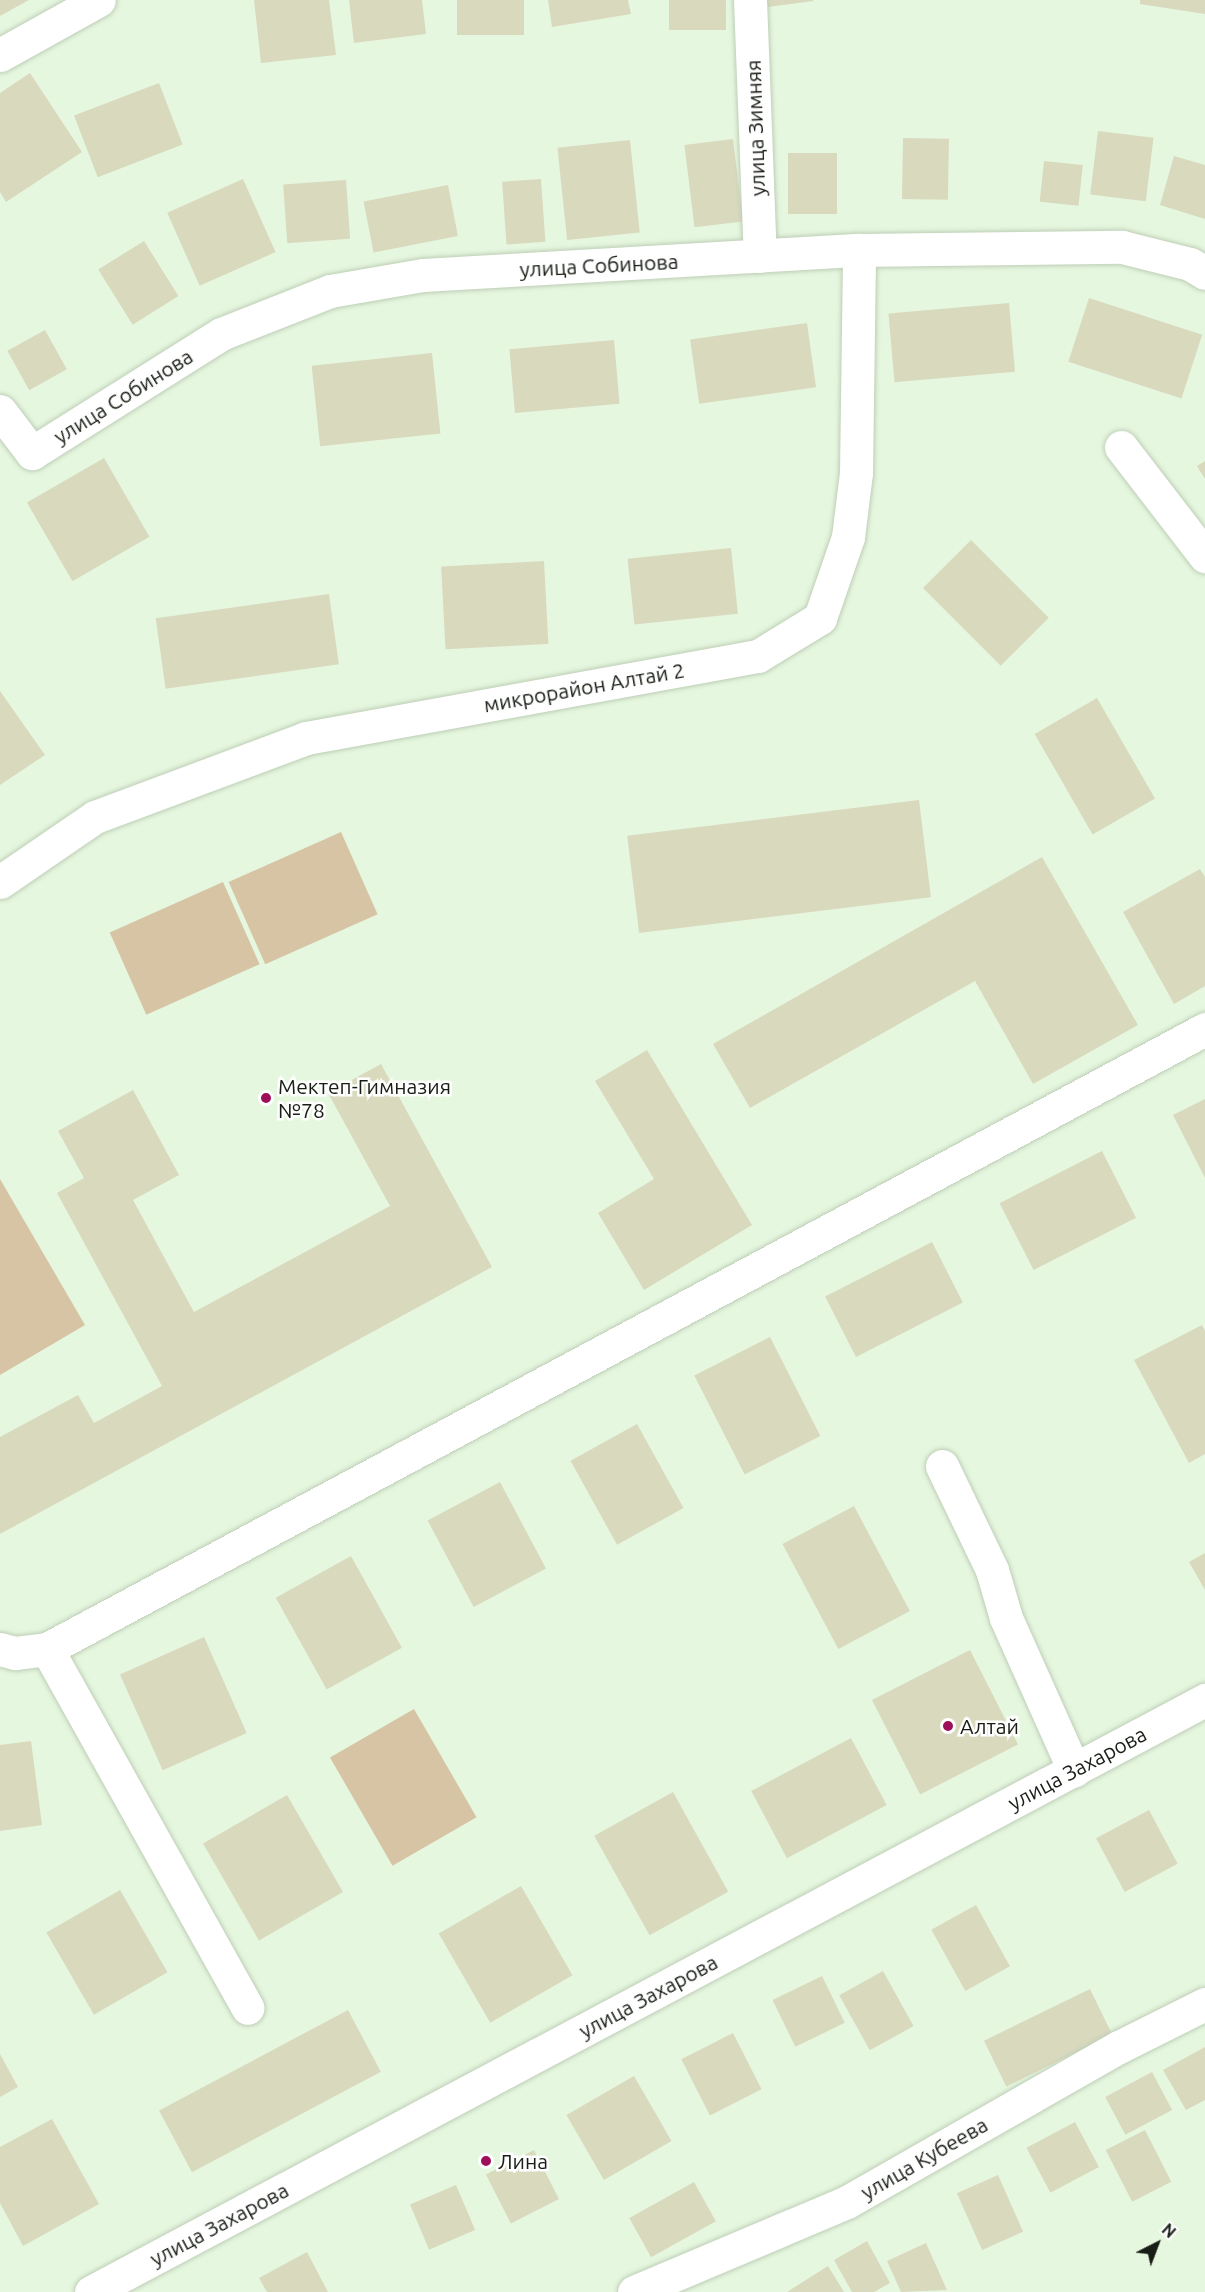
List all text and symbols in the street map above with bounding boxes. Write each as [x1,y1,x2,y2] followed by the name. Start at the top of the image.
[740,59,770,197] street label: улица Зимняя
[519,248,679,282] street label: улица Собинова
[49,343,197,449] street label: улица Собинова
[482,657,686,717] street label: микрорайон Алтай 2
[278,1073,451,1123] place label: Мектеп-Гимназия №78
[259,1091,273,1105] marker: Мектеп-Гимназия №78
[960,1713,1019,1739] place label: Алтай
[941,1719,955,1733] marker: Алтай
[1003,1721,1151,1815] street label: улица Захарова
[574,1949,722,2043] street label: улица Захарова
[856,2112,992,2204] street label: улица Кубеева
[498,2148,548,2174] place label: Лина
[479,2154,493,2168] marker: Лина
[145,2177,293,2271] street label: улица Захарова
[1127,2214,1187,2274] north arrow
[1159,2220,1180,2241] text: N

